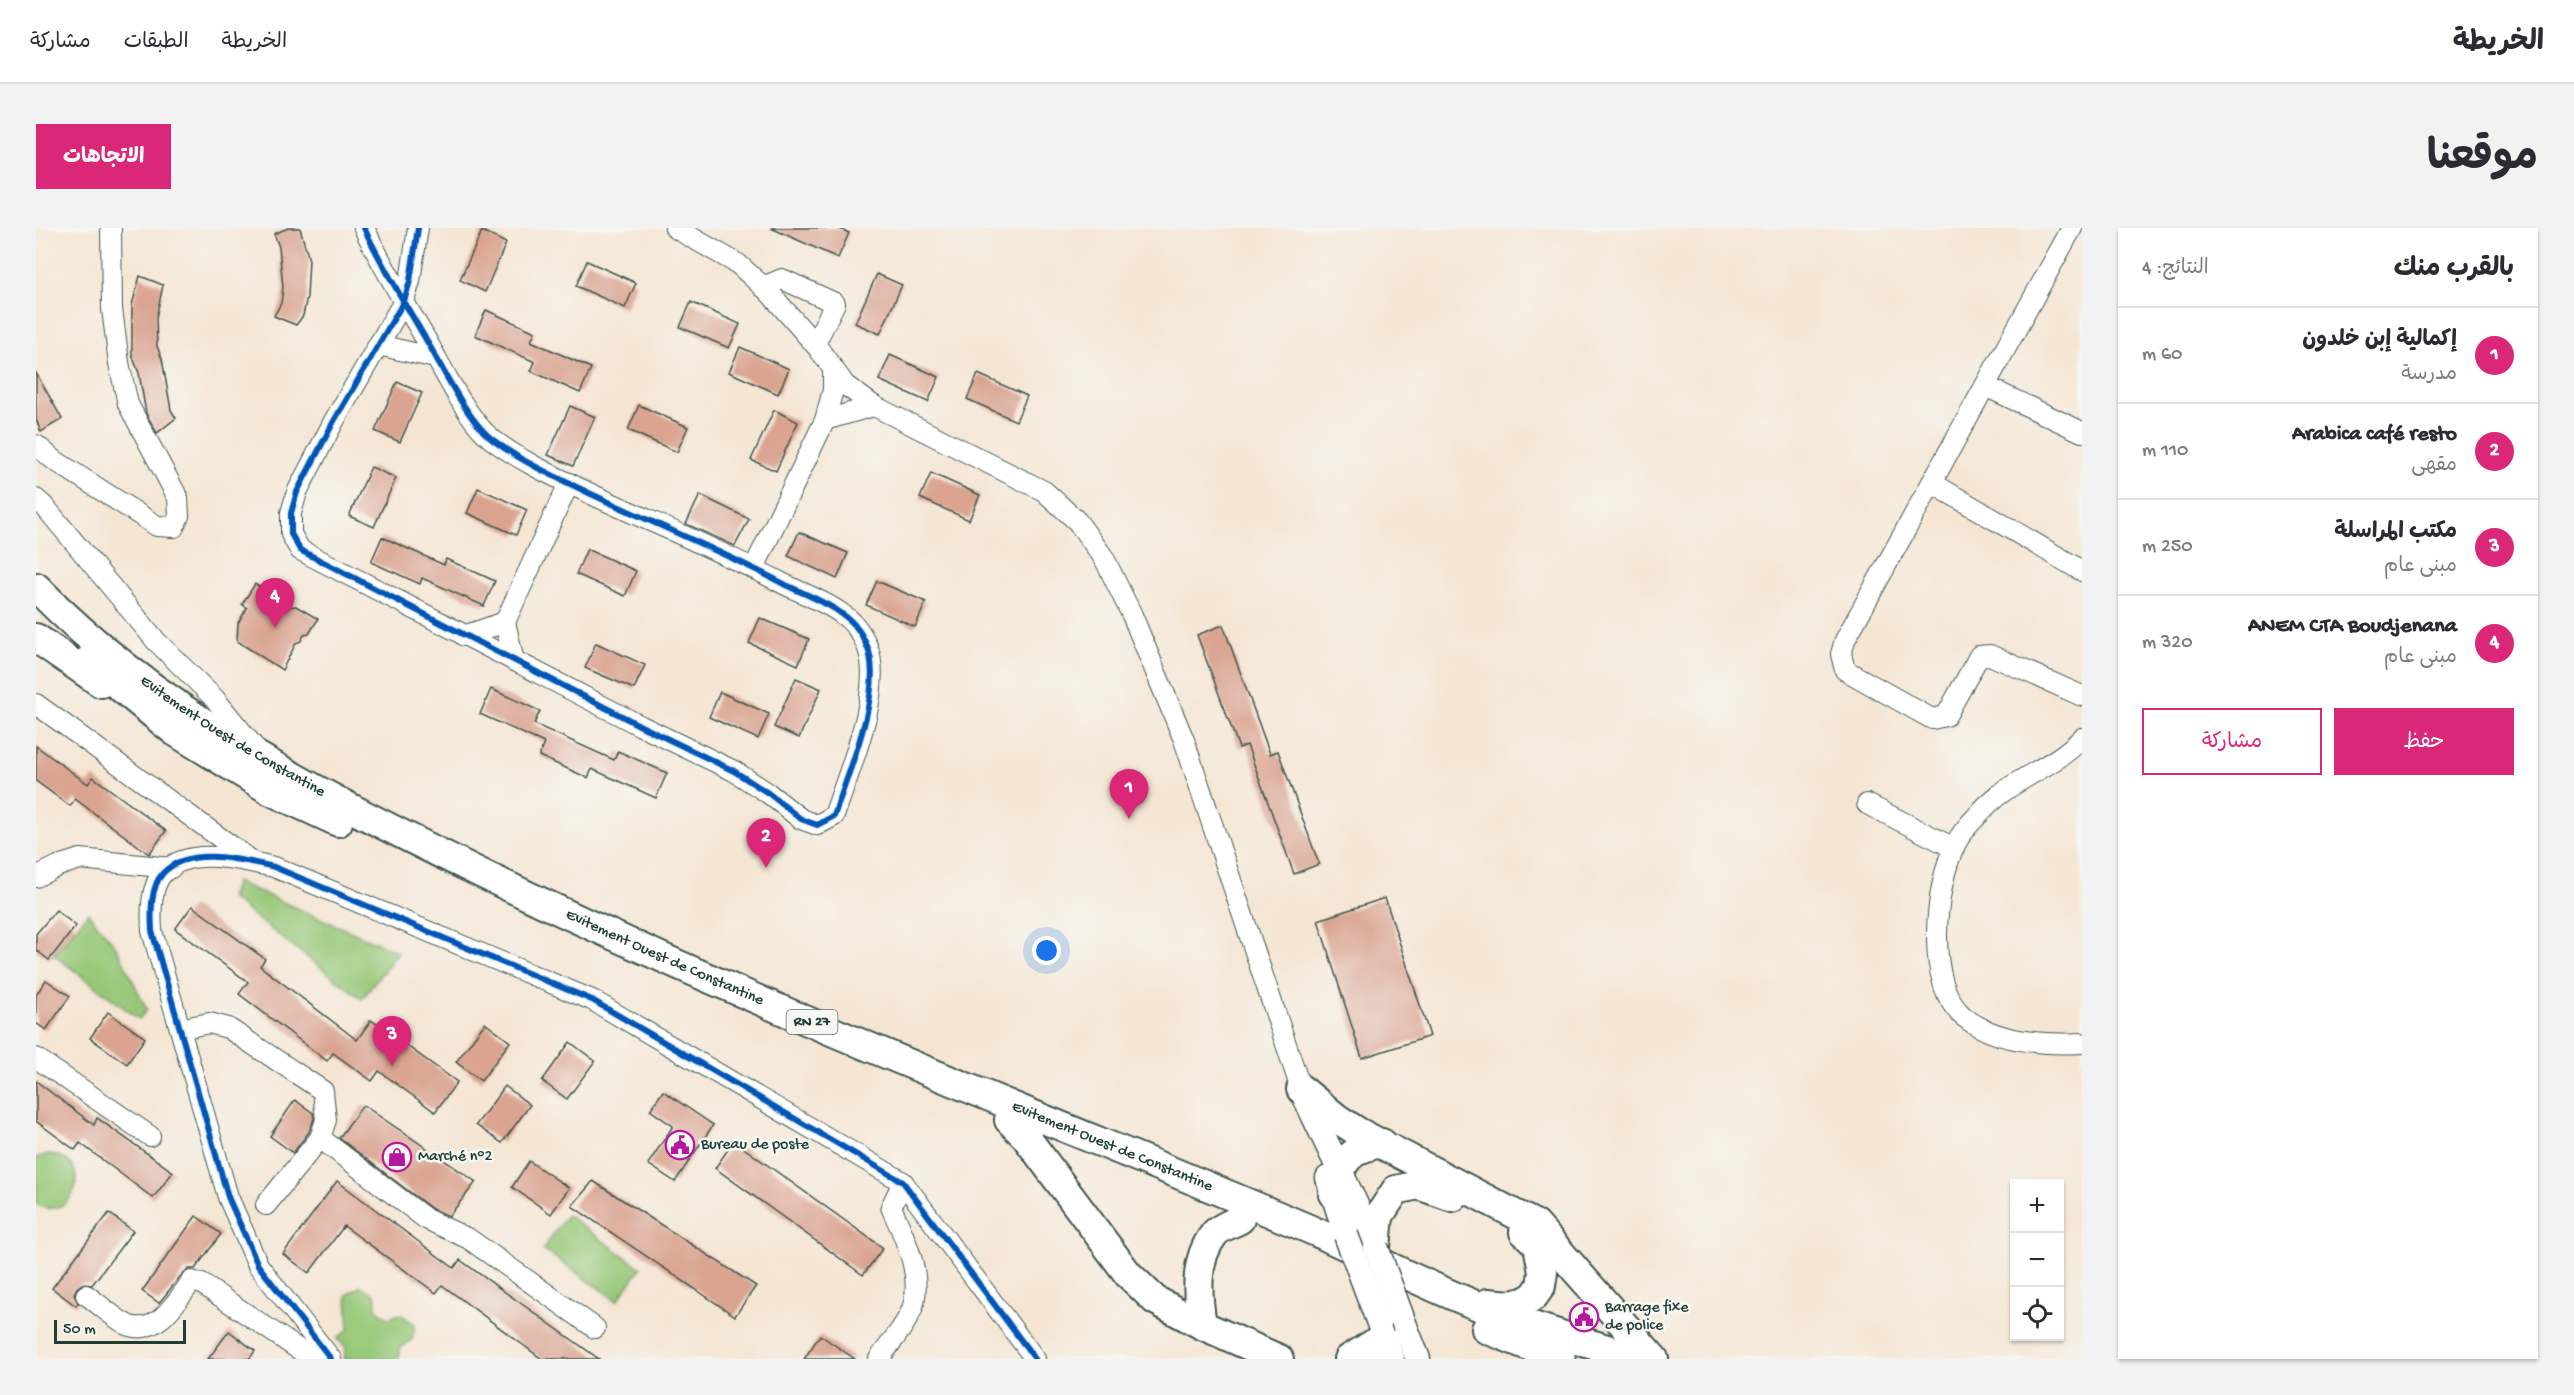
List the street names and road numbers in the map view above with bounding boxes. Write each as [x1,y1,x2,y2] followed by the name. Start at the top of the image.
[136,672,329,802] street label: Evitement Ouest de Constantine
[562,905,767,1011] street label: Evitement Ouest de Constantine
[786,1010,838,1034] road number: RN 27
[1009,1097,1216,1197] street label: Evitement Ouest de Constantine

